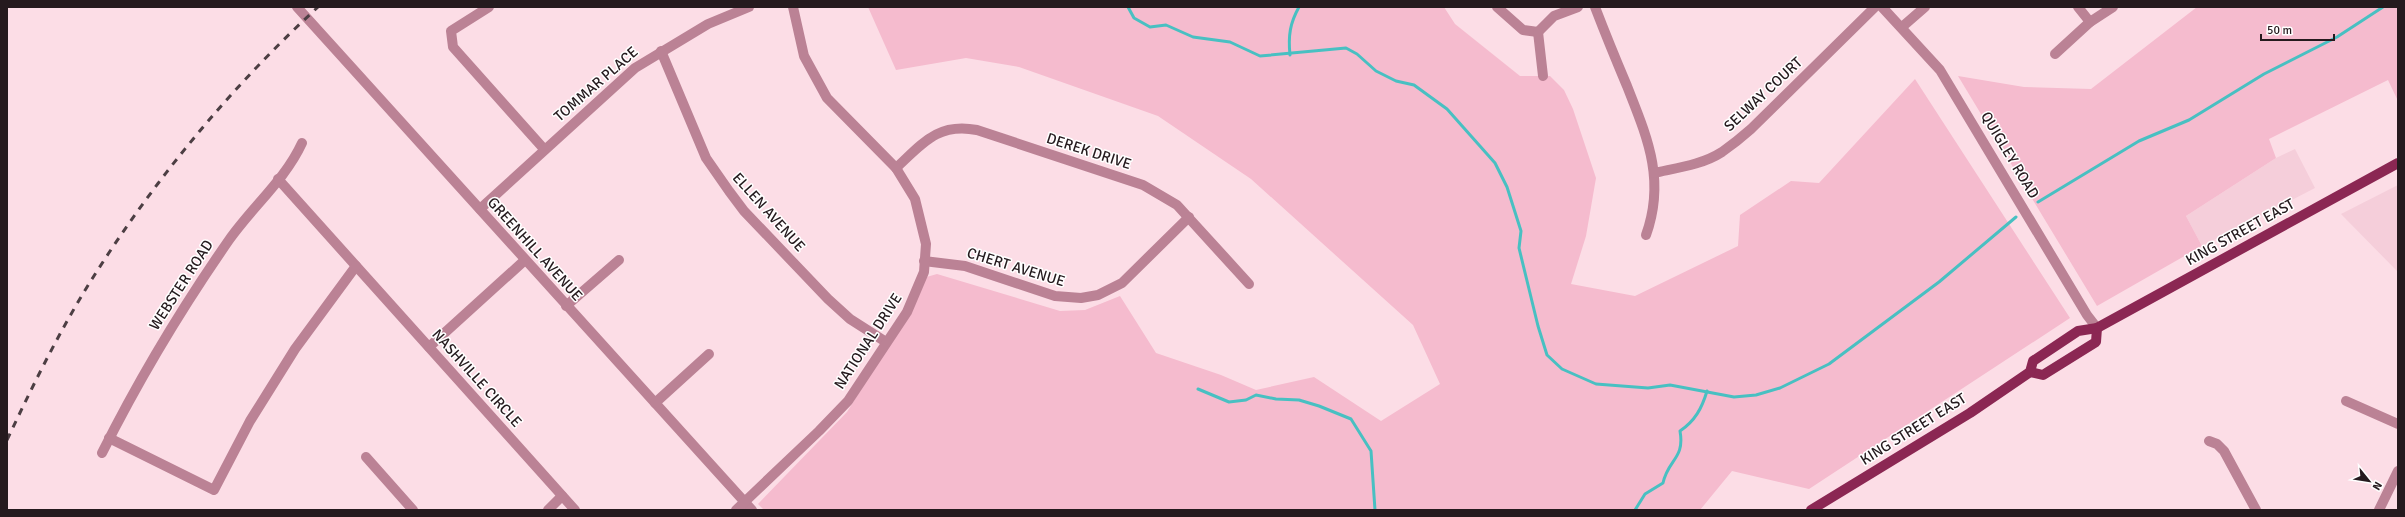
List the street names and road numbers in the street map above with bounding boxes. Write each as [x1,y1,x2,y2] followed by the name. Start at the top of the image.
[550,43,642,125] street label: TOMMAR PLACE
[1720,53,1806,135] street label: SELWAY COURT
[1977,108,2043,202] street label: QUIGLEY ROAD
[1044,129,1134,173] street label: DEREK DRIVE
[729,169,809,255] street label: ELLEN AVENUE
[484,193,586,305] street label: GREENHILL AVENUE
[2183,194,2298,269] street label: KING STREET EAST
[145,237,217,333] street label: WEBSTER ROAD
[965,244,1067,290] street label: CHERT AVENUE
[830,290,906,392] street label: NATIONAL DRIVE
[428,325,526,431] street label: NASHVILLE CIRCLE
[1857,389,1970,469] street label: KING STREET EAST

